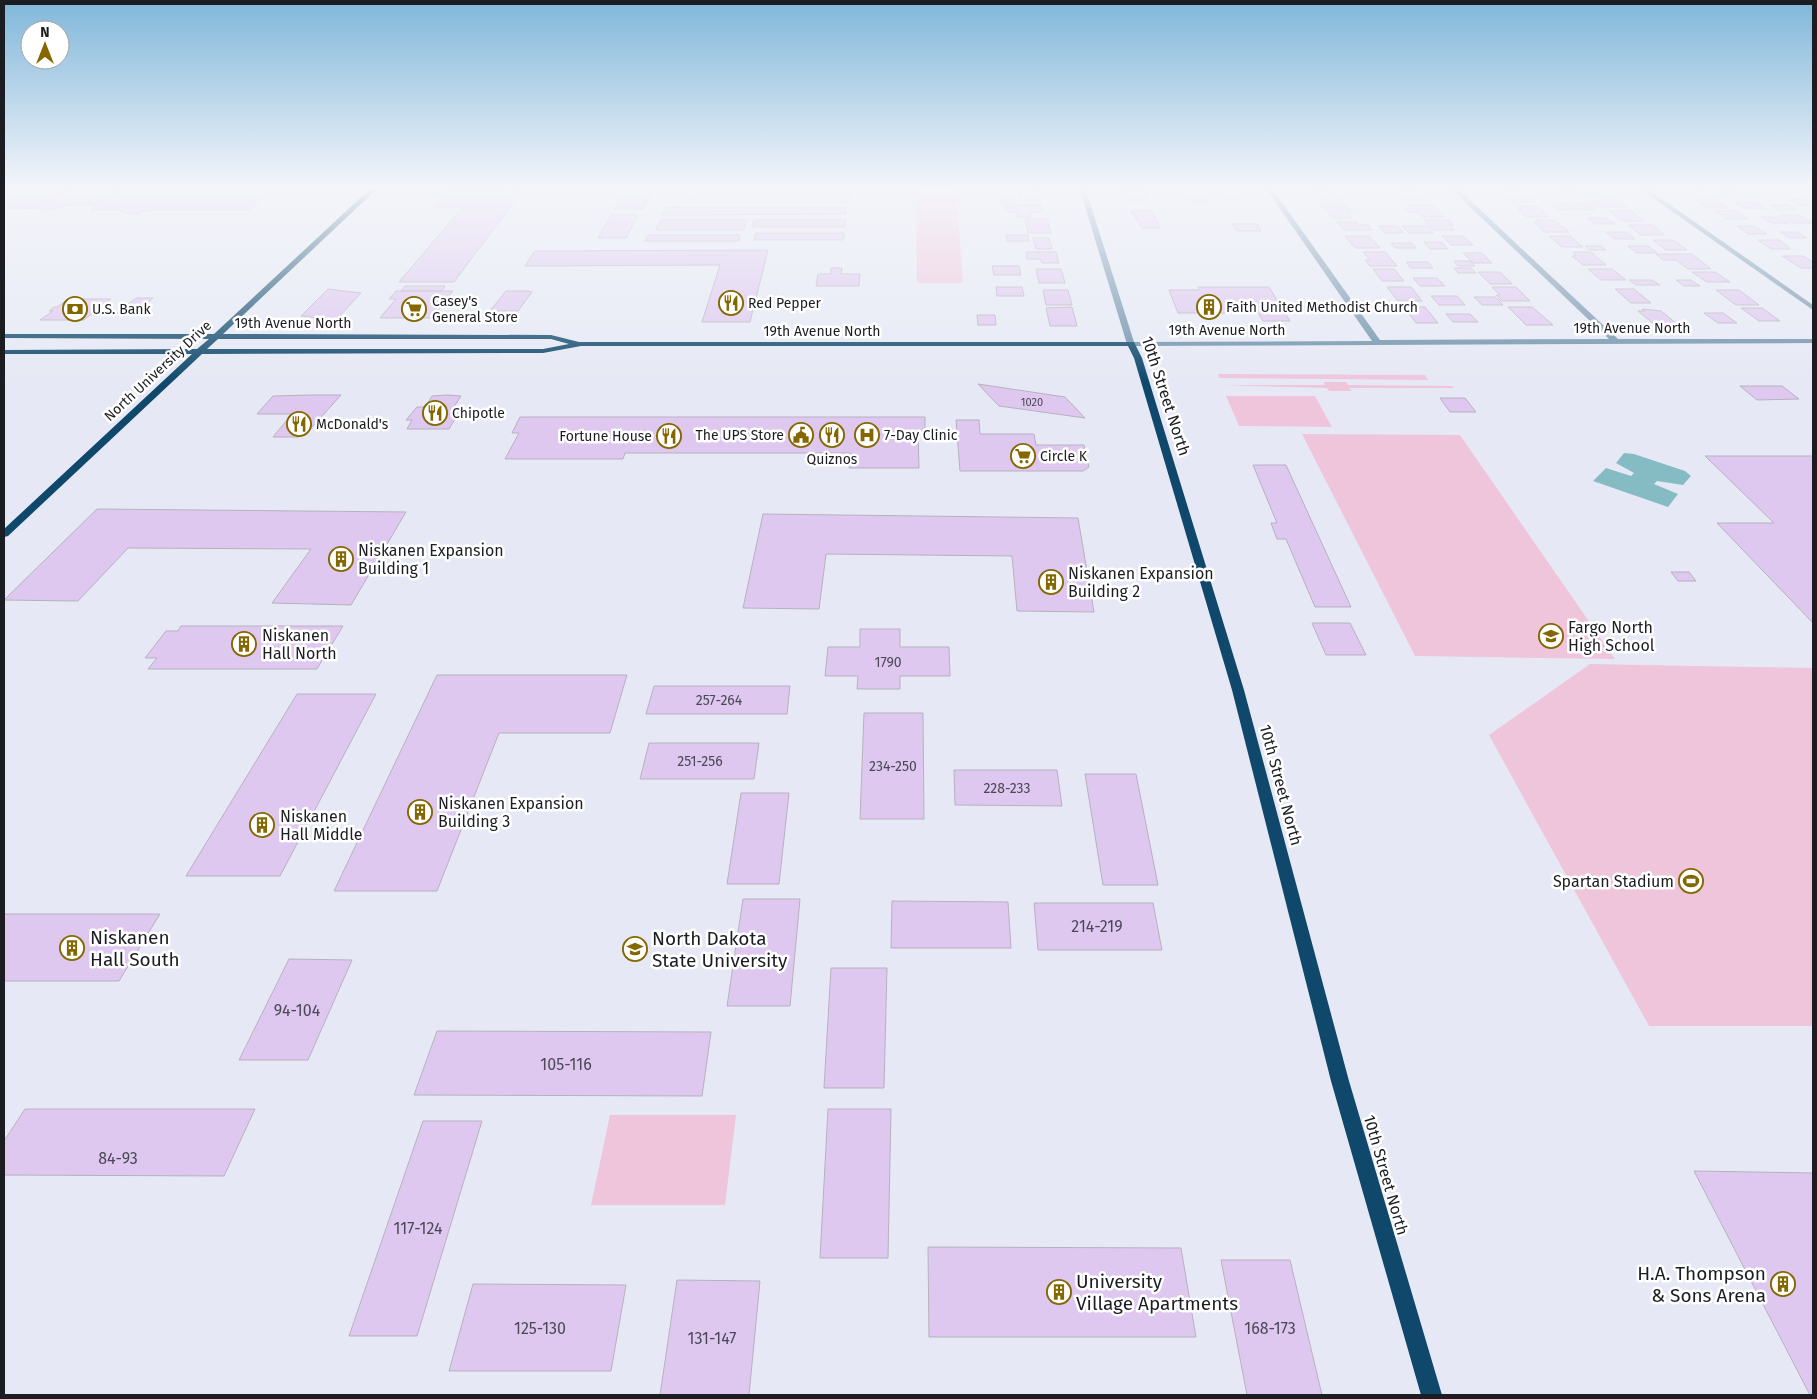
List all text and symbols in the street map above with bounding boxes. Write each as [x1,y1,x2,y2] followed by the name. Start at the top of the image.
[20,20,70,70] north arrow
[40,24,50,41] text: N
[718,290,744,316] restaurant icon: Red Pepper
[432,293,518,326] place label: Casey's General Store
[1196,294,1222,320] building icon: Faith United Methodist Church
[748,295,822,312] place label: Red Pepper
[62,296,88,322] bank icon: U.S. Bank
[401,296,427,322] supermarket icon: Casey's General Store
[1226,299,1418,316] place label: Faith United Methodist Church
[92,301,152,318] place label: U.S. Bank
[235,315,351,332] street label: 19th Avenue North
[101,317,215,425] street label: North University Drive
[1574,320,1690,337] street label: 19th Avenue North
[1169,322,1285,339] street label: 19th Avenue North
[764,323,880,340] street label: 19th Avenue North
[1138,334,1194,458] street label: 10th Street North
[1021,396,1043,409] house number: 1020
[422,400,448,426] restaurant icon: Chipotle
[452,405,505,422] place label: Chipotle
[286,411,312,437] restaurant icon: McDonald's
[316,416,389,433] place label: McDonald's
[788,422,814,448] public building icon: The UPS Store
[819,422,845,448] restaurant icon: Quiznos
[854,422,880,448] hospital icon: 7-Day Clinic
[656,423,682,449] restaurant icon: Fortune House
[695,427,784,444] place label: The UPS Store
[884,427,958,444] place label: 7-Day Clinic
[559,428,652,445] place label: Fortune House
[1010,443,1036,469] supermarket icon: Circle K
[1040,448,1088,465] place label: Circle K
[807,451,858,468] place label: Quiznos
[358,541,504,578] place label: Niskanen Expansion Building 1
[328,546,354,572] building icon: Niskanen Expansion Building 1
[1068,564,1214,601] place label: Niskanen Expansion Building 2
[1038,569,1064,595] building icon: Niskanen Expansion Building 2
[1568,618,1655,655] place label: Fargo North High School
[1538,623,1564,649] school or university icon: Fargo North High School
[262,626,337,663] place label: Niskanen Hall North
[231,631,257,657] building icon: Niskanen Hall North
[874,654,902,671] house number: 1790
[696,692,743,709] house number: 257-264
[1256,722,1306,848] street label: 10th Street North
[677,753,723,770] house number: 251-256
[869,758,917,775] house number: 234-250
[983,780,1031,797] house number: 228-233
[438,794,584,831] place label: Niskanen Expansion Building 3
[407,799,433,825] building icon: Niskanen Expansion Building 3
[280,807,362,844] place label: Niskanen Hall Middle
[249,812,275,838] building icon: Niskanen Hall Middle
[1678,868,1704,894] sports icon: Spartan Stadium
[1553,872,1674,891] place label: Spartan Stadium
[1071,917,1123,936] house number: 214-219
[90,926,180,971] place label: Niskanen Hall South
[652,927,788,972] place label: North Dakota State University
[59,935,85,961] building icon: Niskanen Hall South
[622,936,648,962] school or university icon: North Dakota State University
[274,1001,321,1020] house number: 94-104
[540,1055,592,1074] house number: 105-116
[1360,1113,1412,1237] street label: 10th Street North
[98,1149,138,1168] house number: 84-93
[394,1219,443,1238] house number: 117-124
[1637,1262,1766,1307] place label: H.A. Thompson & Sons Arena
[1076,1270,1238,1315] place label: University Village Apartments
[1770,1271,1796,1297] building icon: H.A. Thompson & Sons Arena
[1046,1279,1072,1305] building icon: University Village Apartments
[514,1319,566,1338] house number: 125-130
[1244,1319,1296,1338] house number: 168-173
[688,1329,736,1348] house number: 131-147

